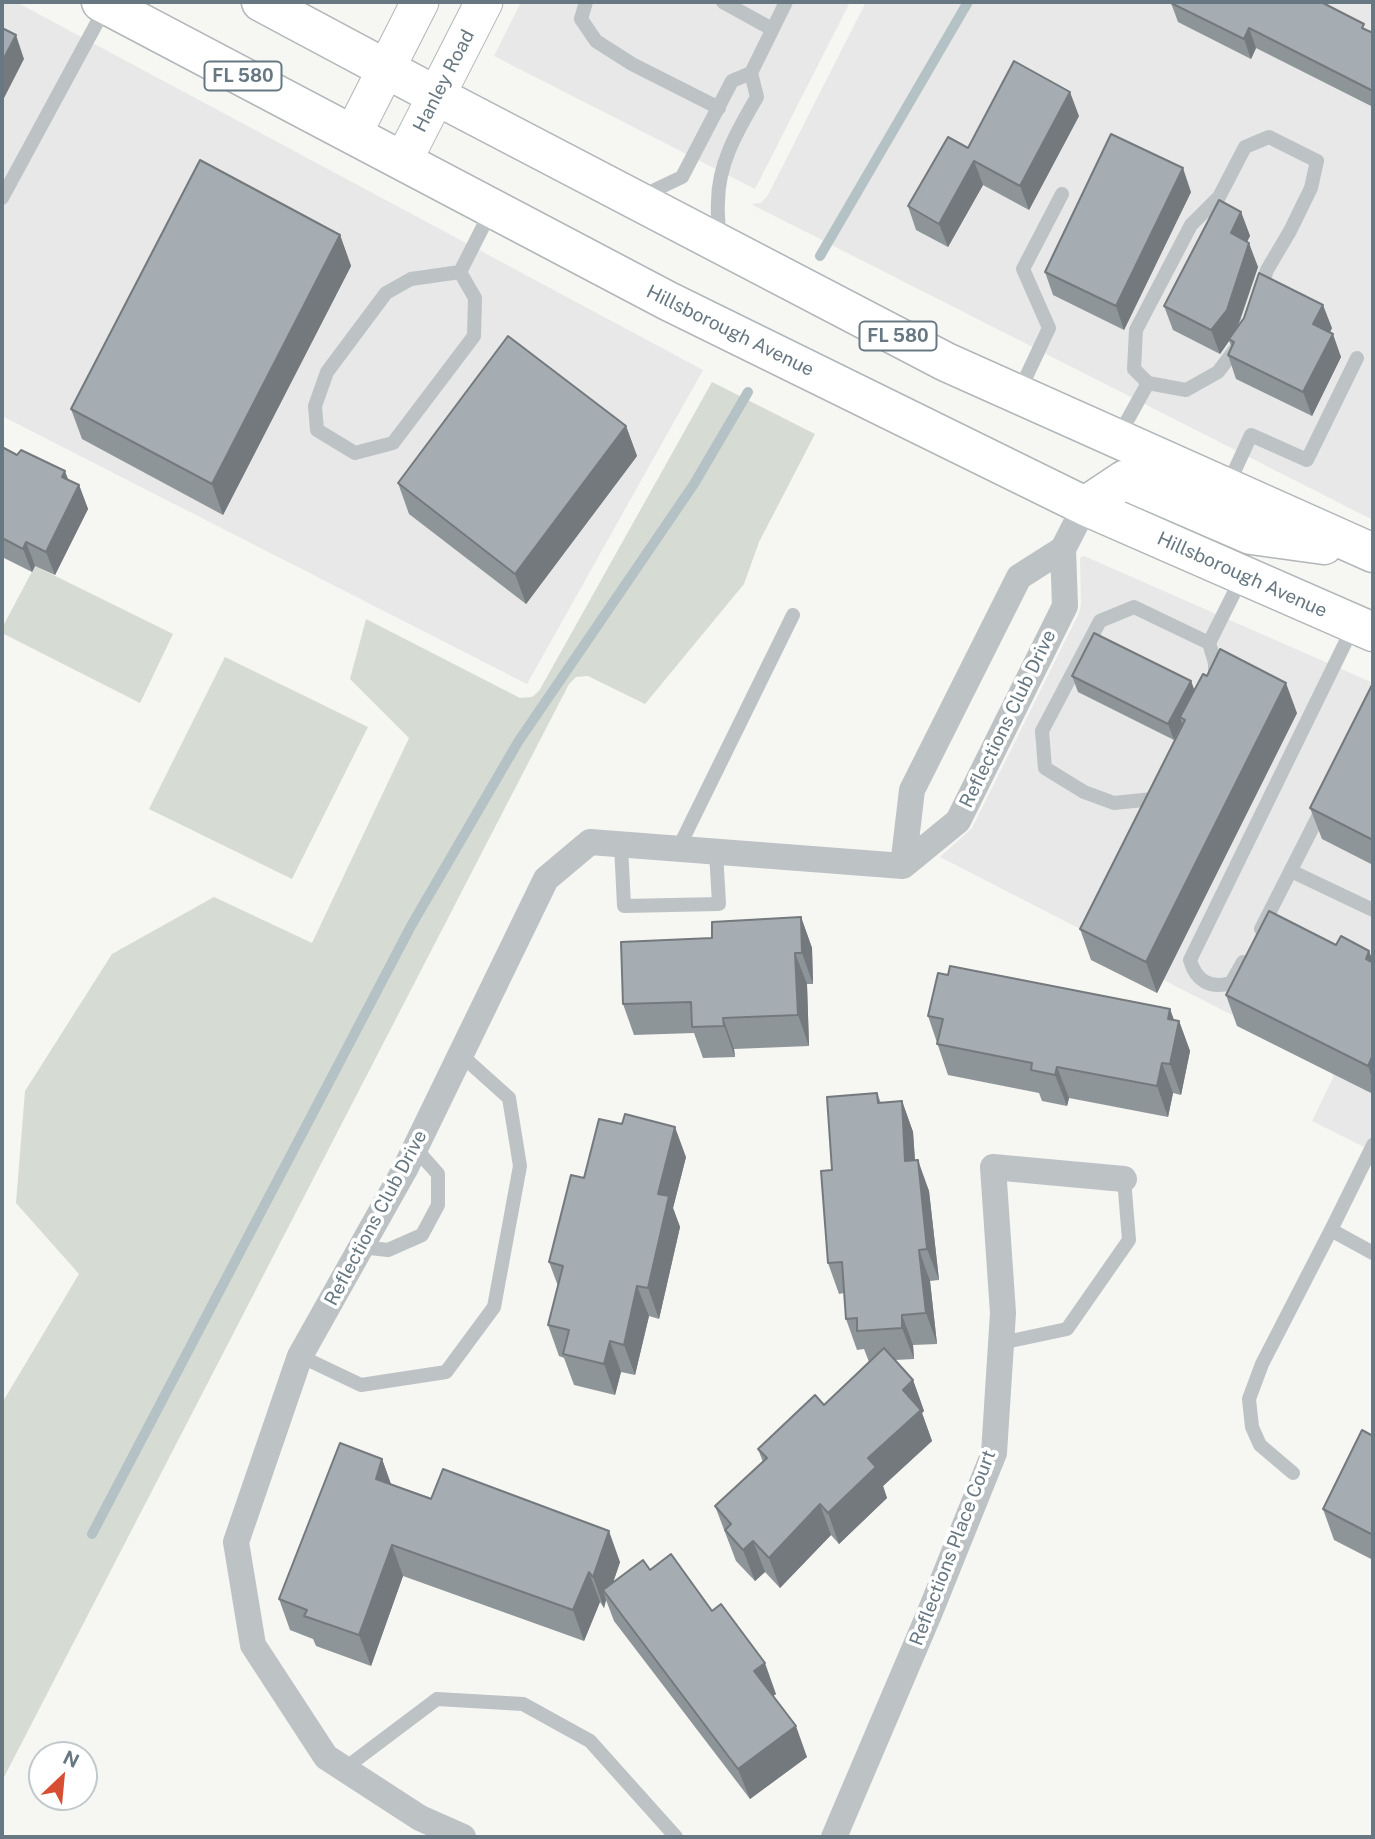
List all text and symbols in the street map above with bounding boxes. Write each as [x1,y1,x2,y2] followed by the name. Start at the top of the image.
[408,26,480,136] street label: Hanley Road
[204,62,282,90] road number: FL 580
[642,280,818,382] street label: Hillsborough Avenue
[860,322,936,350] road number: FL 580
[1153,527,1331,623] street label: Hillsborough Avenue
[955,626,1061,812] street label: Reflections Club Drive
[320,1126,432,1310] street label: Reflections Club Drive
[905,1447,1001,1649] street label: Reflections Place Court
[28,1741,98,1811] north arrow
[60,1746,83,1772] text: N

